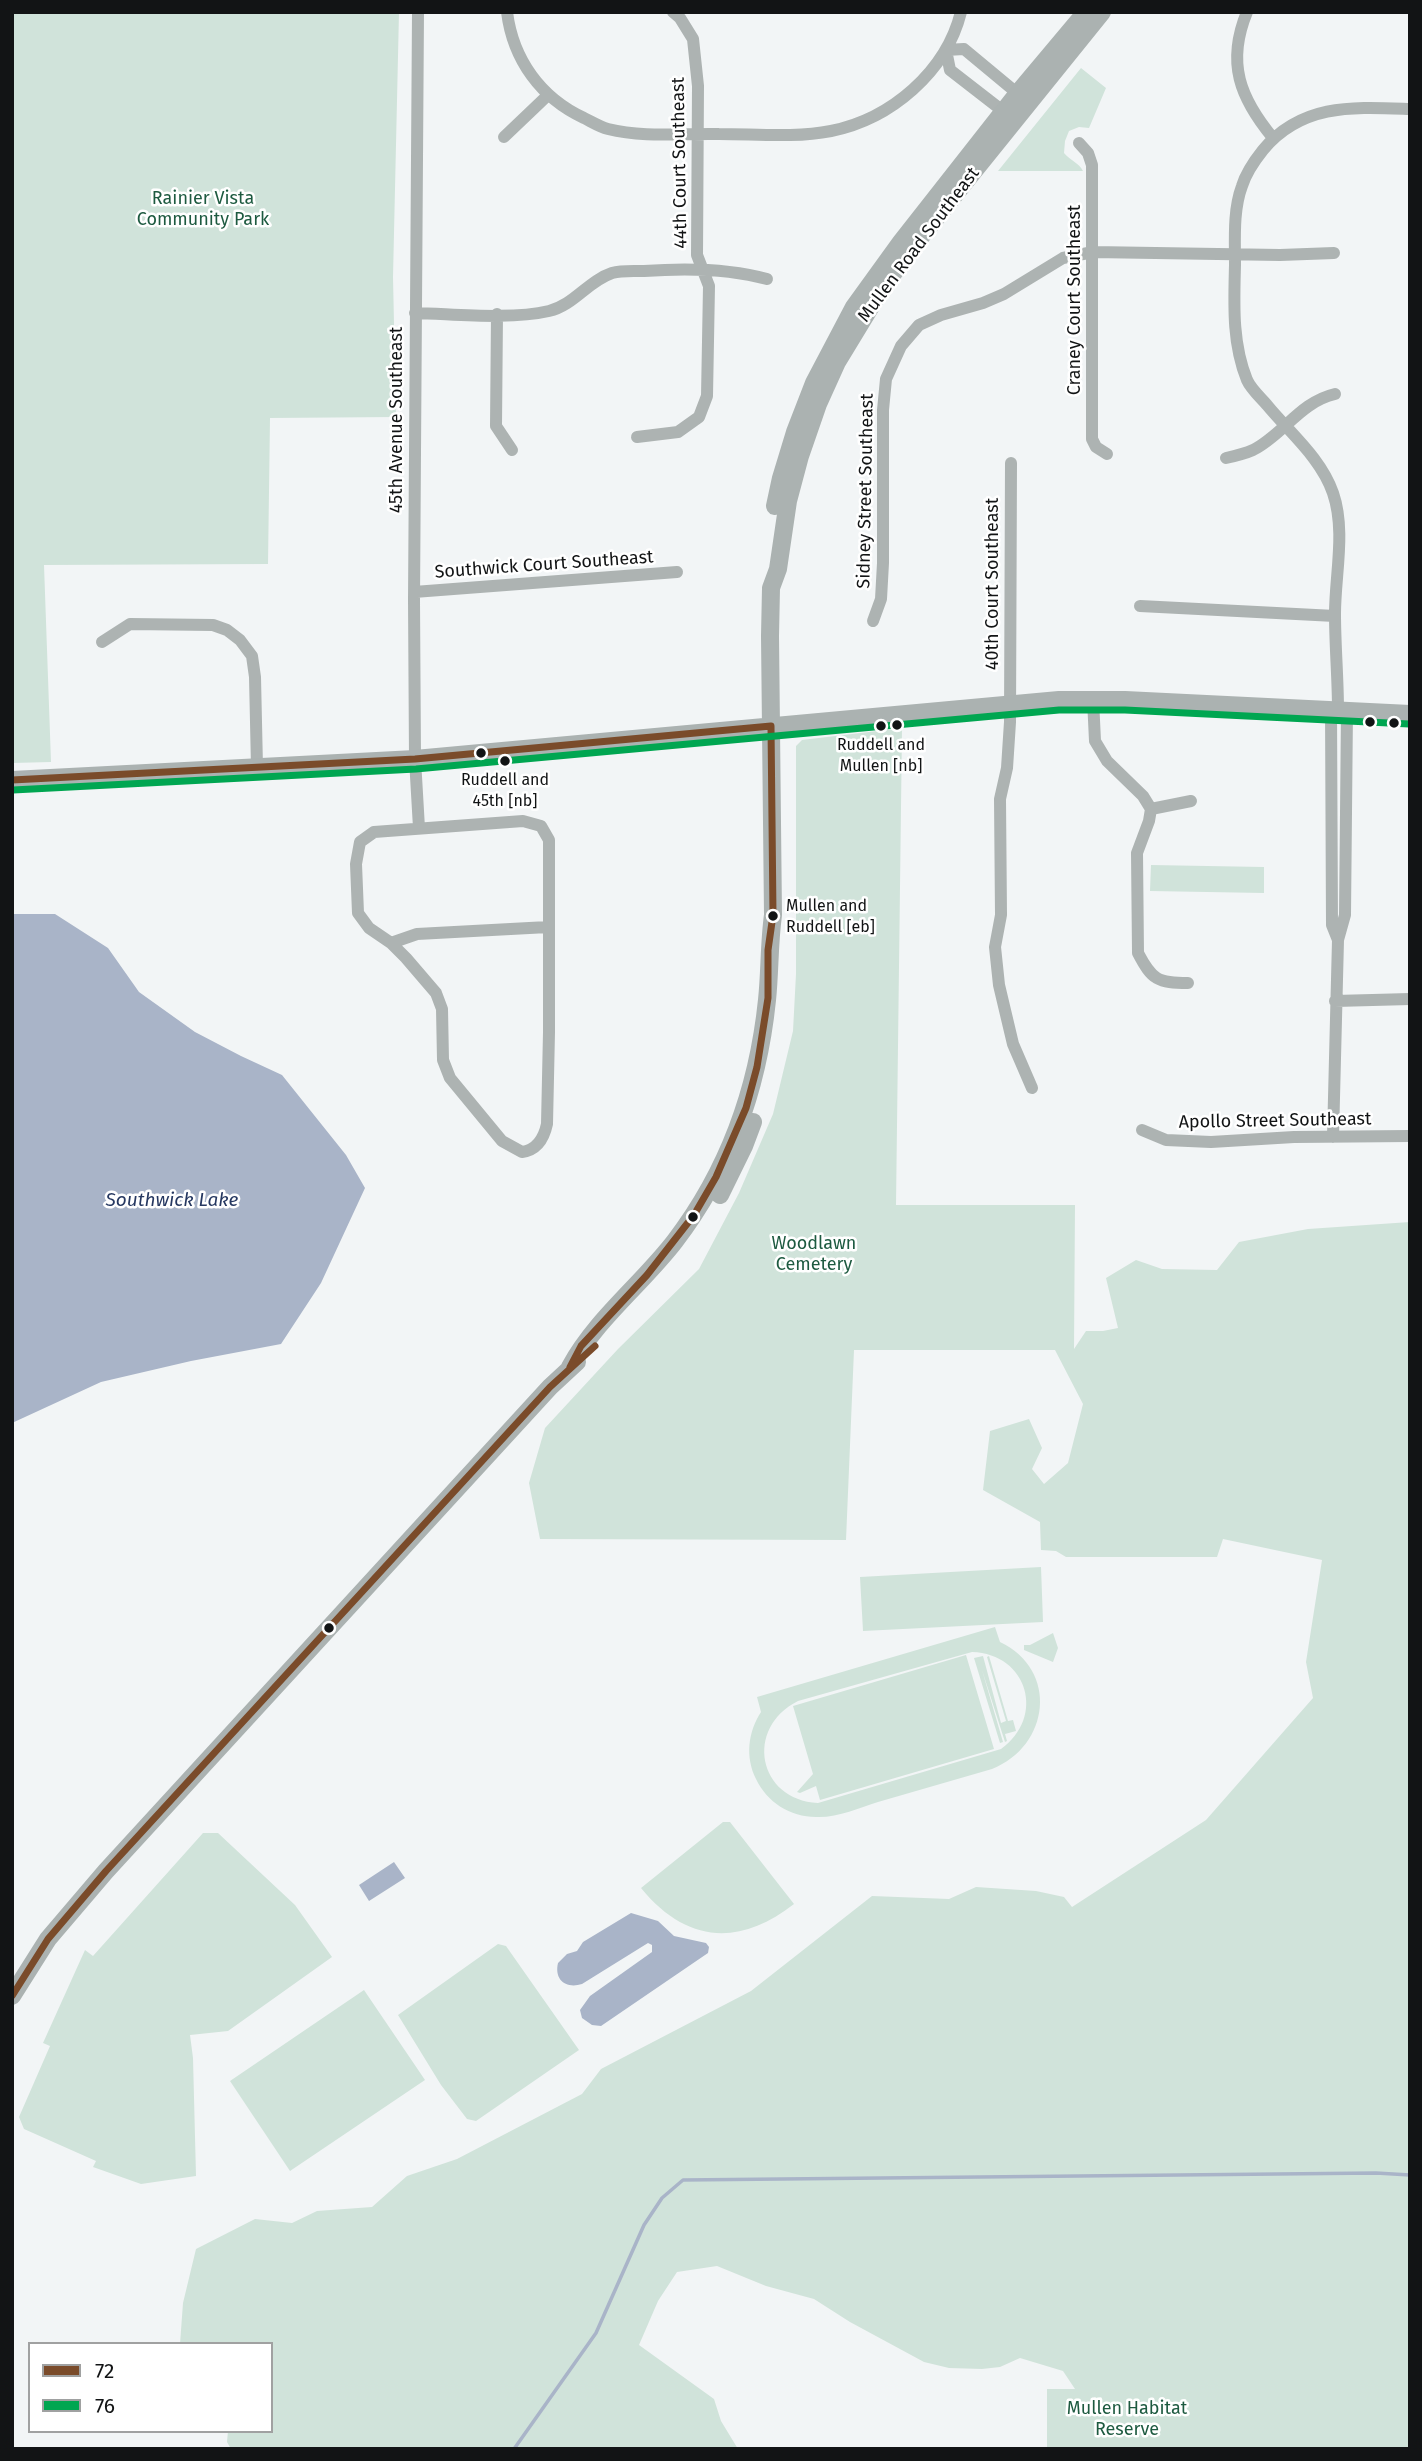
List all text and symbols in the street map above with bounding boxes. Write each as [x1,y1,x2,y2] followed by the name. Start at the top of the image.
[668,77,692,249] street label: 44th Court Southeast
[854,163,984,327] street label: Mullen Road Southeast
[137,188,269,230] park label: Rainier Vista Community Park
[1064,205,1086,395] street label: Craney Court Southeast
[386,327,408,513] street label: 45th Avenue Southeast
[853,393,879,589] street label: Sidney Street Southeast
[982,498,1004,670] street label: 40th Court Southeast
[434,547,654,583] street label: Southwick Court Southeast
[1363,715,1377,729] unlabelled marker
[1387,716,1401,730] unlabelled marker
[890,718,904,732] unlabelled marker
[874,719,888,733] marker: Ruddell and Mullen [nb]
[837,736,925,774] place label: Ruddell and Mullen [nb]
[474,746,488,760] unlabelled marker
[498,754,512,768] marker: Ruddell and 45th [nb]
[461,771,549,809] place label: Ruddell and 45th [nb]
[786,897,875,935] place label: Mullen and Ruddell [eb]
[766,909,780,923] marker: Mullen and Ruddell [eb]
[1178,1109,1372,1133] street label: Apollo Street Southeast
[106,1190,238,1212] water label: Southwick Lake
[686,1210,700,1224] unlabelled marker
[772,1233,856,1276] park label: Woodlawn Cemetery
[322,1621,336,1635] unlabelled marker
[28,2342,273,2433] legend
[95,2358,114,2384] text: 72
[95,2393,115,2419] text: 76
[1067,2398,1187,2440] park label: Mullen Habitat Reserve

